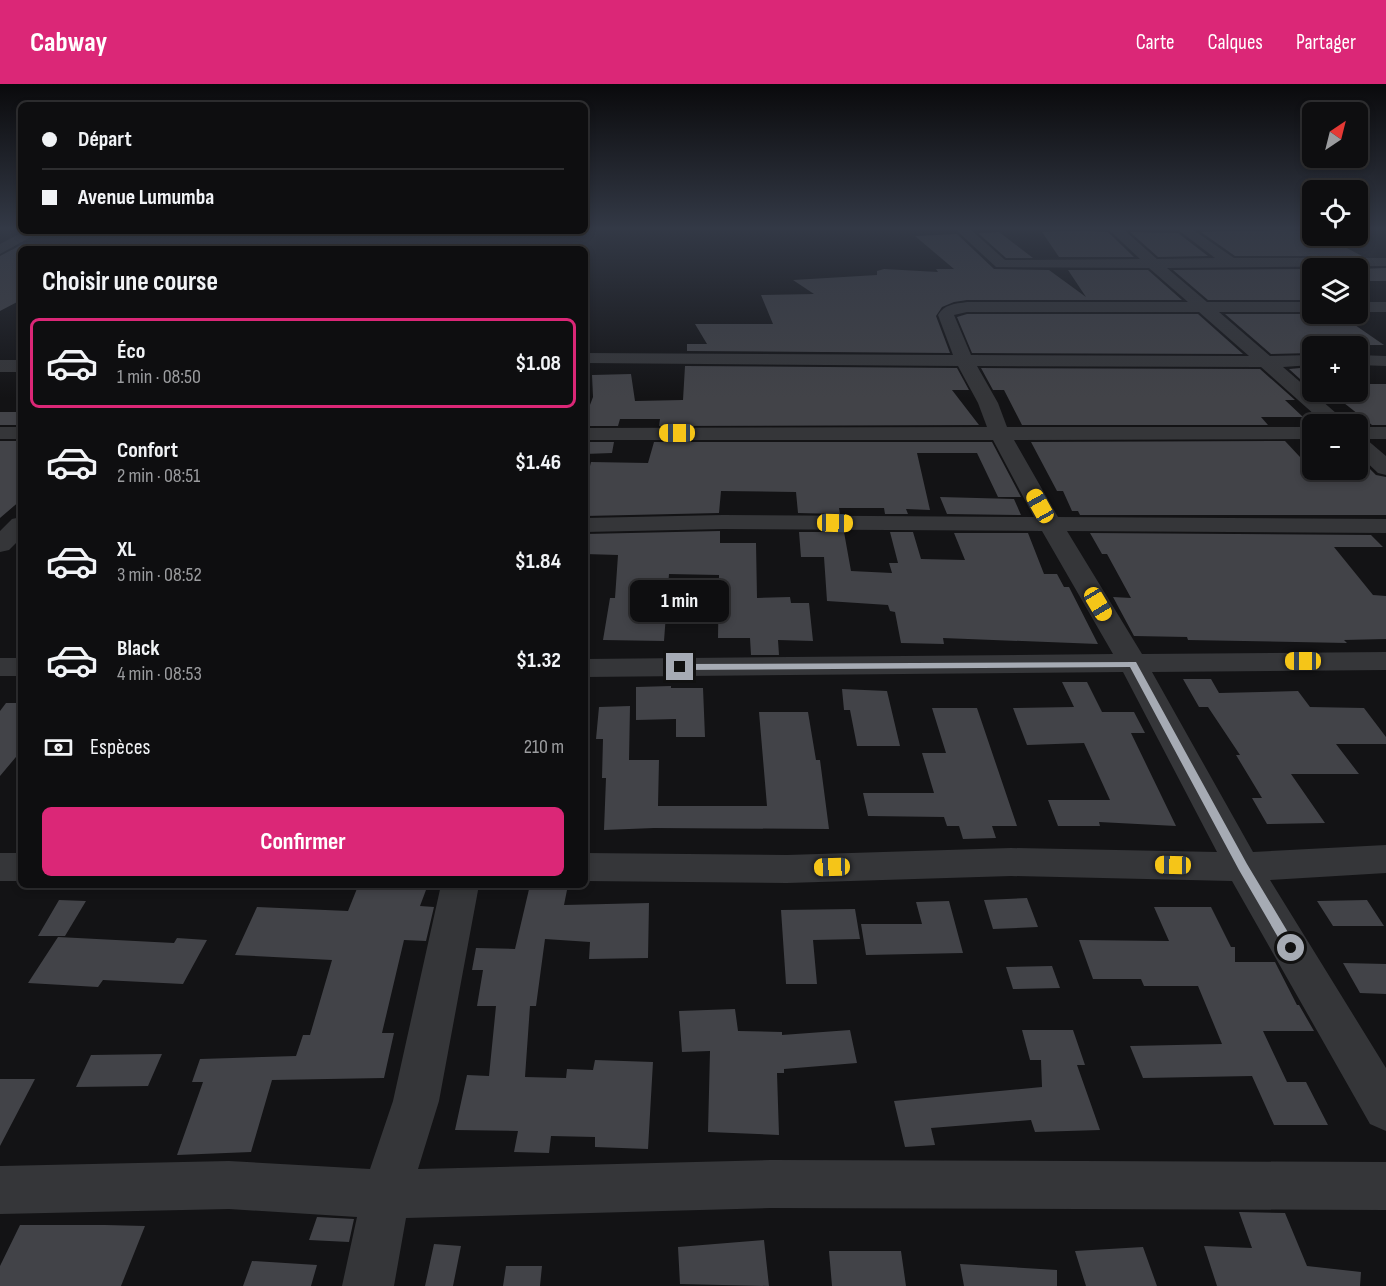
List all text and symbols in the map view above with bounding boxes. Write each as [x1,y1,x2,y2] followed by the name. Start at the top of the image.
[30,26,107,59] text: Cabway
[1136,30,1175,55] text: Carte
[1208,30,1263,55] text: Calques
[1296,30,1356,55] text: Partager
[1302,102,1368,168] north arrow
[1302,102,1368,480] map controls
[78,126,132,153] text: Départ
[1302,180,1368,246] button: locate
[78,184,214,211] text: Avenue Lumumba
[1302,258,1368,324] button: layers
[42,266,218,298] text: Choisir une course
[45,336,99,390] icon: car
[1302,336,1368,402] button: +
[117,338,145,365] text: Éco
[515,350,561,377] text: $1.08
[117,365,201,389] text: 1 min · 08:50
[1302,414,1368,480] button: −
[659,424,695,442] car
[45,435,99,489] icon: car
[117,437,178,464] text: Confort
[515,449,561,476] text: $1.46
[117,464,200,488] text: 2 min · 08:51
[1023,486,1057,526] car
[817,514,853,532] car
[45,534,99,588] icon: car
[117,536,136,563] text: XL
[515,548,561,575] text: $1.84
[117,563,202,587] text: 3 min · 08:52
[630,580,730,622] callout: 1 min
[1081,584,1115,624] car
[661,589,698,613] text: 1 min
[45,633,99,687] icon: car
[117,635,159,662] text: Black
[516,647,561,674] text: $1.32
[1285,652,1321,670] car
[666,653,693,680] route end
[117,662,202,686] text: 4 min · 08:53
[42,731,75,764] icon: cash
[90,734,150,761] text: Espèces
[524,735,564,759] text: 210 m
[42,807,564,876] button: Confirmer
[1155,856,1191,874] car
[814,857,850,877] car
[1277,934,1304,961] route start

